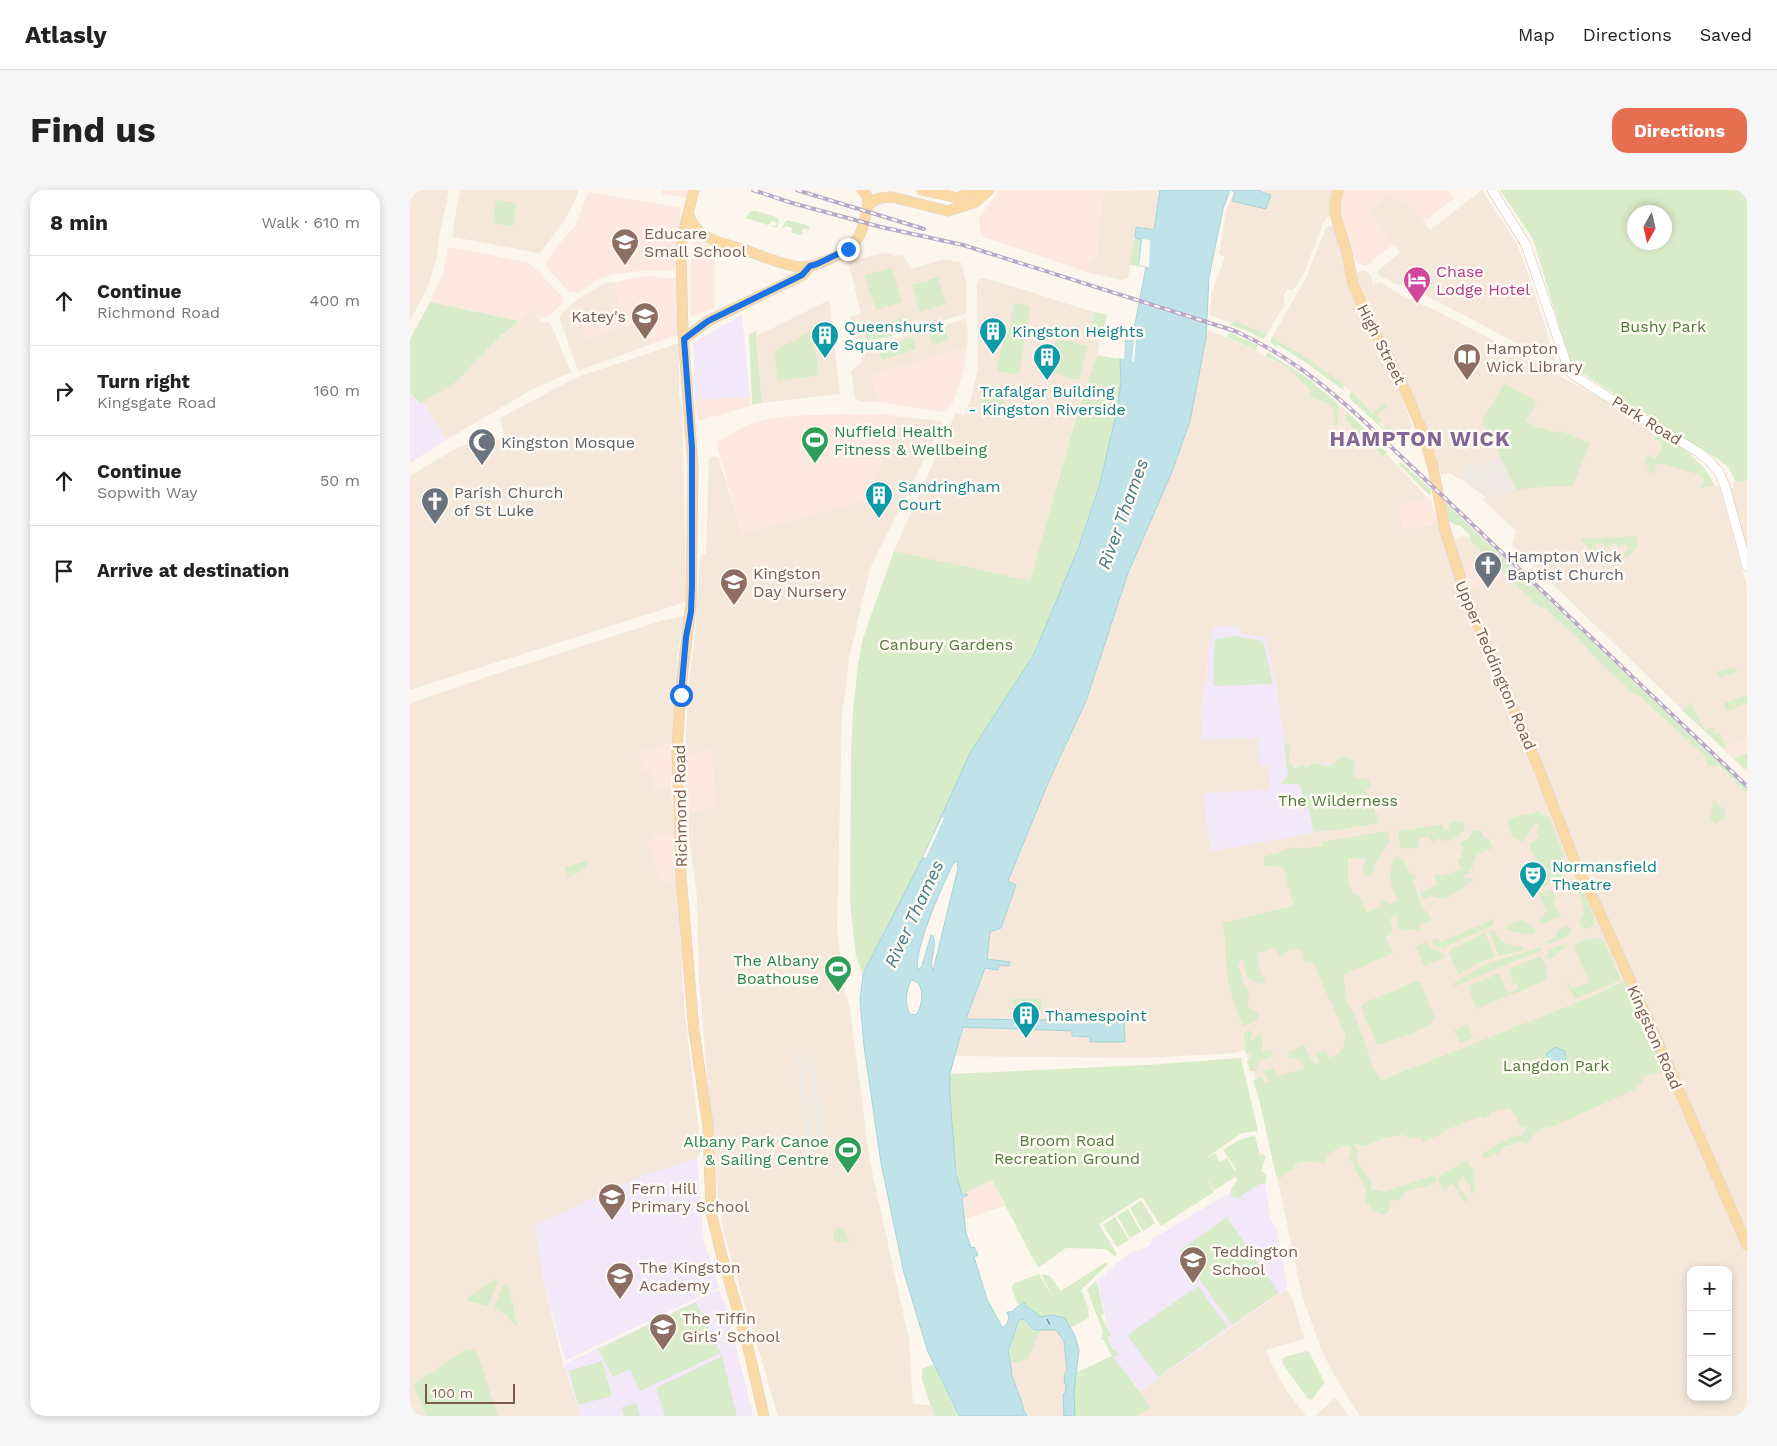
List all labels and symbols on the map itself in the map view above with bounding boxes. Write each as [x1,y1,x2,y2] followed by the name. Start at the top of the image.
[1627,205,1672,250] north arrow
[644,224,746,261] place label: Educare Small School
[610,227,640,266] school or university icon: Educare Small School
[837,238,860,261] route end
[1436,262,1530,299] place label: Chase Lodge Hotel
[1402,265,1432,304] hotel icon: Chase Lodge Hotel
[630,301,660,340] school or university icon: Katey's
[1353,301,1410,388] street label: High Street
[571,307,626,326] place label: Katey's
[978,316,1008,355] building icon: Kingston Heights
[844,317,944,354] place label: Queenshurst Square
[1620,317,1706,336] park label: Bushy Park
[810,320,840,359] building icon: Queenshurst Square
[1012,322,1144,341] place label: Kingston Heights
[1486,339,1584,376] place label: Hampton Wick Library
[1032,342,1062,381] building icon: Trafalgar Building - Kingston Riverside
[1452,342,1482,381] library icon: Hampton Wick Library
[968,382,1126,419] place label: Trafalgar Building - Kingston Riverside
[1608,392,1685,449] street label: Park Road
[834,422,987,459] place label: Nuffield Health Fitness & Wellbeing
[800,425,830,464] sports icon: Nuffield Health Fitness & Wellbeing
[1330,426,1510,451] district label: HAMPTON WICK
[467,427,497,466] mosque icon: Kingston Mosque
[501,433,635,452] place label: Kingston Mosque
[1093,456,1152,572] water label: River Thames
[898,477,1001,514] place label: Sandringham Court
[864,480,894,519] building icon: Sandringham Court
[454,483,563,520] place label: Parish Church of St Luke
[420,486,450,525] church icon: Parish Church of St Luke
[1507,547,1624,584] place label: Hampton Wick Baptist Church
[1473,550,1503,589] church icon: Hampton Wick Baptist Church
[753,564,847,601] place label: Kingston Day Nursery
[719,567,749,606] school or university icon: Kingston Day Nursery
[1451,578,1540,753] street label: Upper Teddington Road
[879,635,1013,654] park label: Canbury Gardens
[670,684,693,707] route start
[670,744,691,868] street label: Richmond Road
[1278,791,1398,810] park label: The Wilderness
[880,857,948,971] water label: River Thames
[1552,857,1657,894] place label: Normansfield Theatre
[1518,860,1548,899] theatre icon: Normansfield Theatre
[733,951,820,988] place label: The Albany Boathouse
[823,954,853,993] sports icon: The Albany Boathouse
[1623,982,1686,1092] street label: Kingston Road
[1011,1000,1041,1039] building icon: Thamespoint
[1045,1006,1147,1025] place label: Thamespoint
[1503,1056,1609,1075] park label: Langdon Park
[994,1131,1140,1168] park label: Broom Road Recreation Ground
[683,1132,829,1169] place label: Albany Park Canoe & Sailing Centre
[833,1135,863,1174] sports icon: Albany Park Canoe & Sailing Centre
[631,1179,749,1216] place label: Fern Hill Primary School
[597,1182,627,1221] school or university icon: Fern Hill Primary School
[1212,1242,1298,1279] place label: Teddington School
[1178,1245,1208,1284] school or university icon: Teddington School
[639,1258,741,1295] place label: The Kingston Academy
[605,1261,635,1300] school or university icon: The Kingston Academy
[682,1309,780,1346] place label: The Tiffin Girls' School
[648,1312,678,1351] school or university icon: The Tiffin Girls' School
[425,1381,515,1404] scale bar

